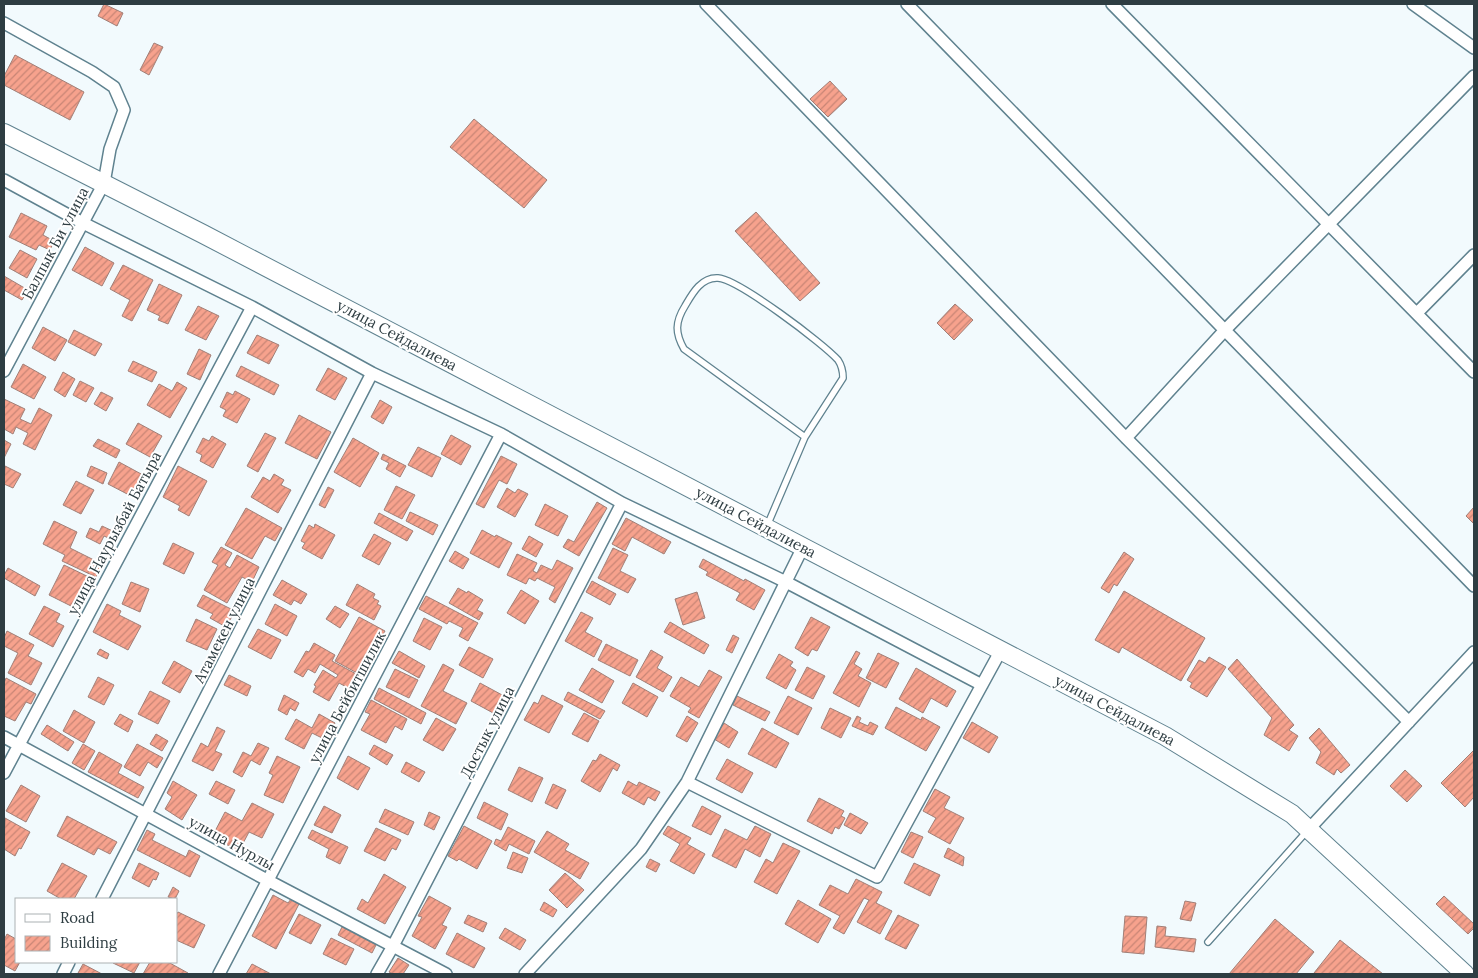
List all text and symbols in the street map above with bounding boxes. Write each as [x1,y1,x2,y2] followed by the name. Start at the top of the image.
[17,184,93,302] street label: Балпык Би улица
[334,295,461,375] street label: улица Сейдалиева
[63,448,165,618] street label: улица Наурызбай Батыра
[693,482,820,562] street label: улица Сейдалиева
[189,574,259,687] street label: Атамекен улица
[304,628,390,766] street label: улица Бейбитшилик
[1052,670,1179,750] street label: улица Сейдалиева
[456,683,518,781] street label: Достык улица
[186,812,278,874] street label: улица Нурлы
[15,898,178,963] legend
[60,908,95,927] text: Road
[60,933,118,952] text: Building

